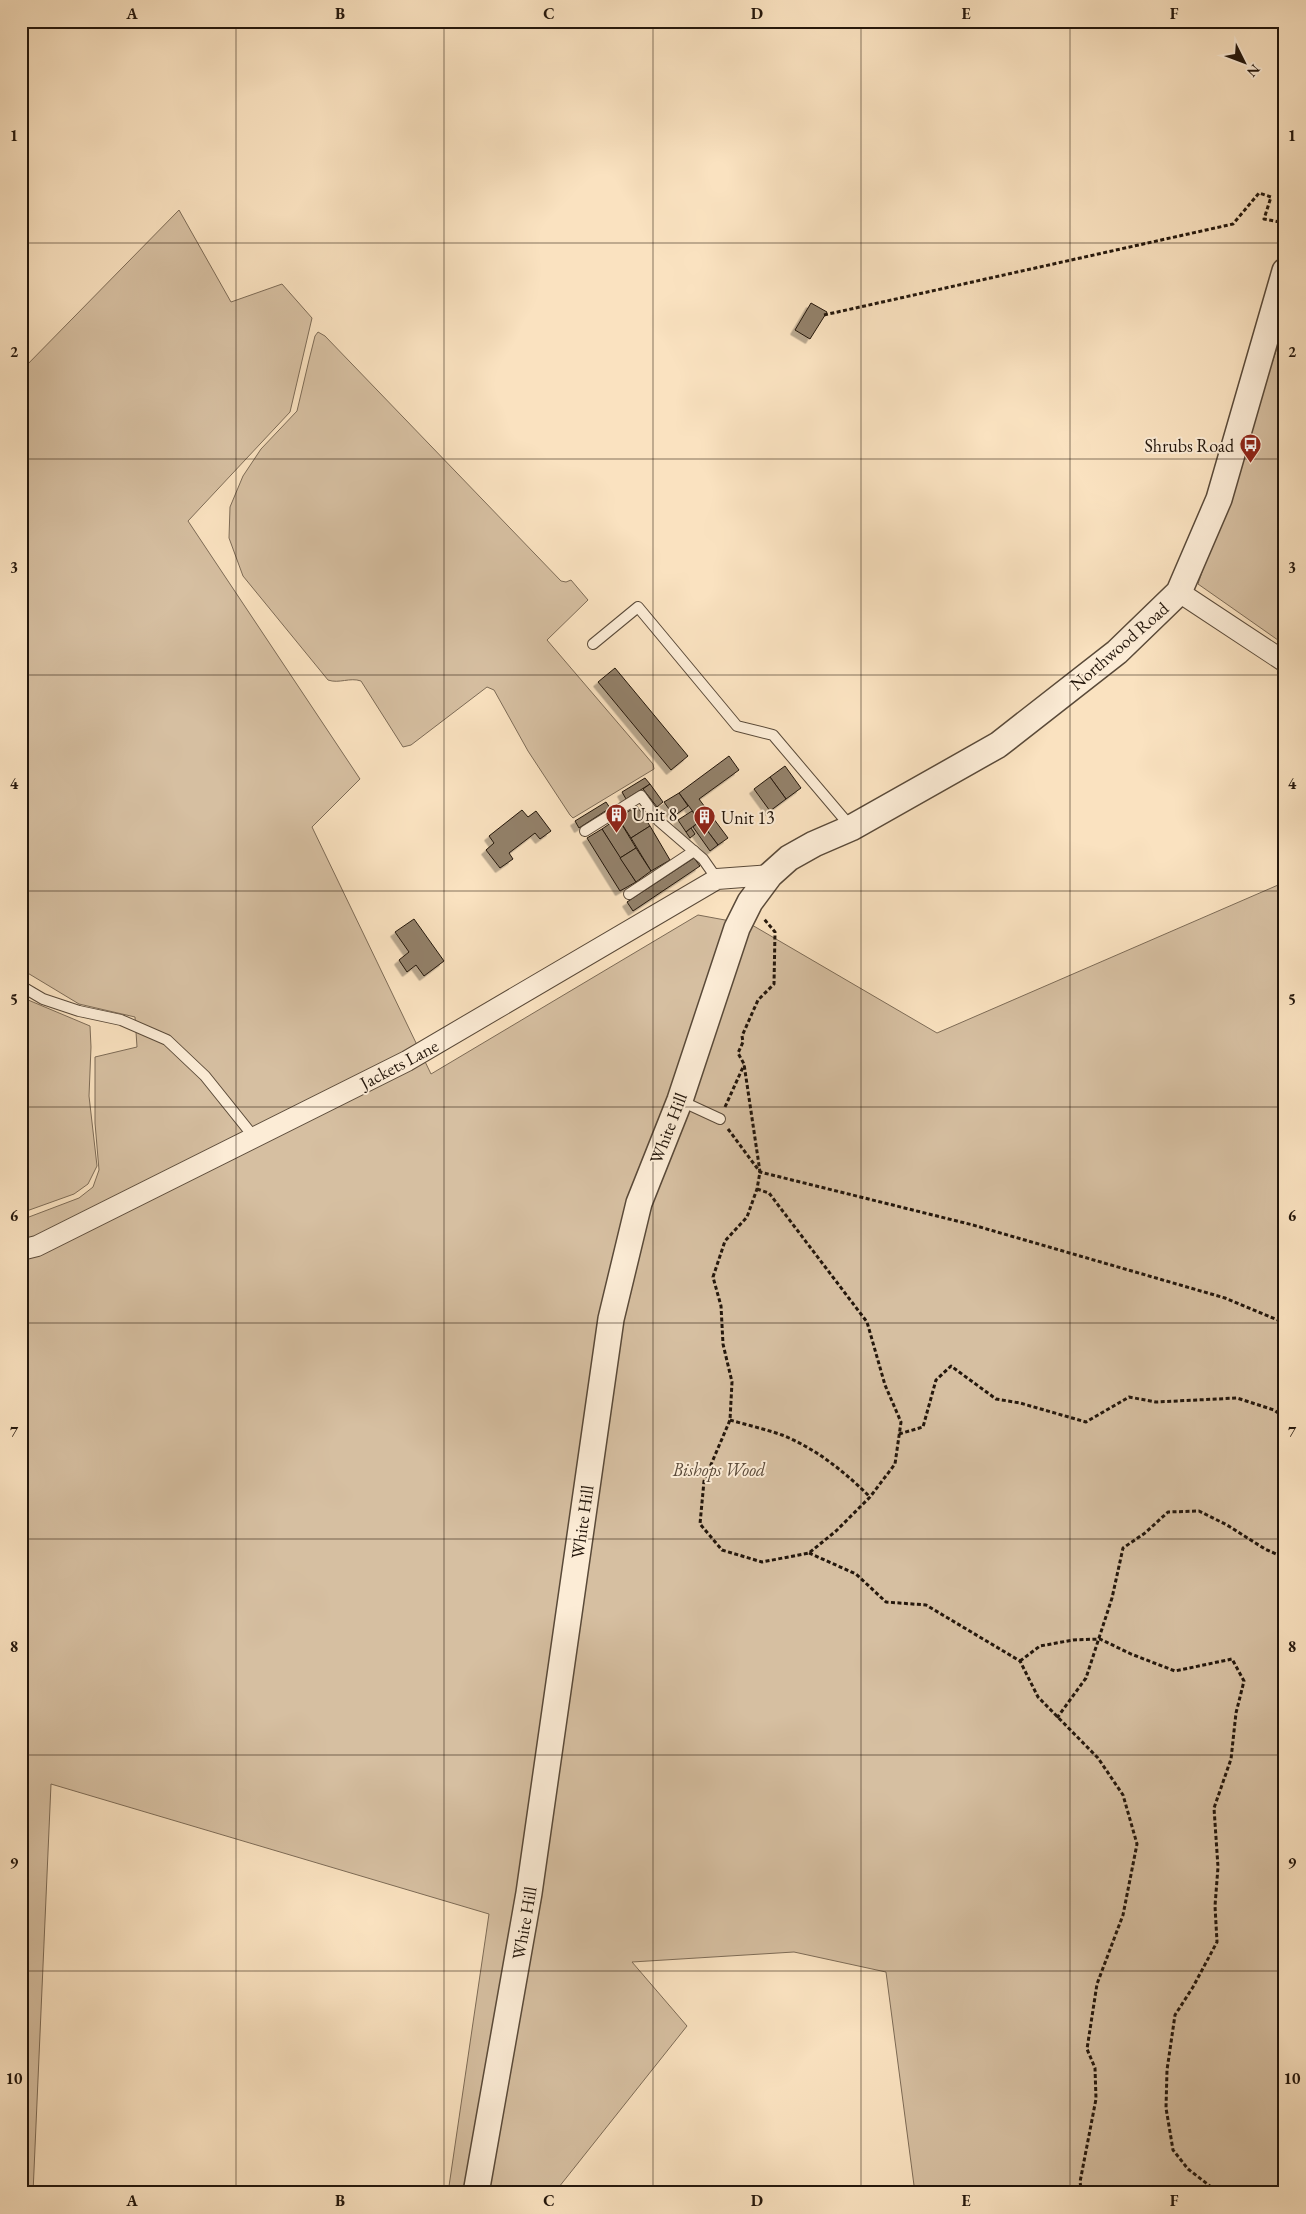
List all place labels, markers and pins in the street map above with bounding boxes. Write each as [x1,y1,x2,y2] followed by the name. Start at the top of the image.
[1238,433,1262,464] bus stop icon: Shrubs Road
[1145,434,1235,457] place label: Shrubs Road
[604,802,628,833] building icon: Unit 8
[632,803,677,826] place label: Unit 8
[693,805,717,836] building icon: Unit 13
[721,806,775,829] place label: Unit 13

